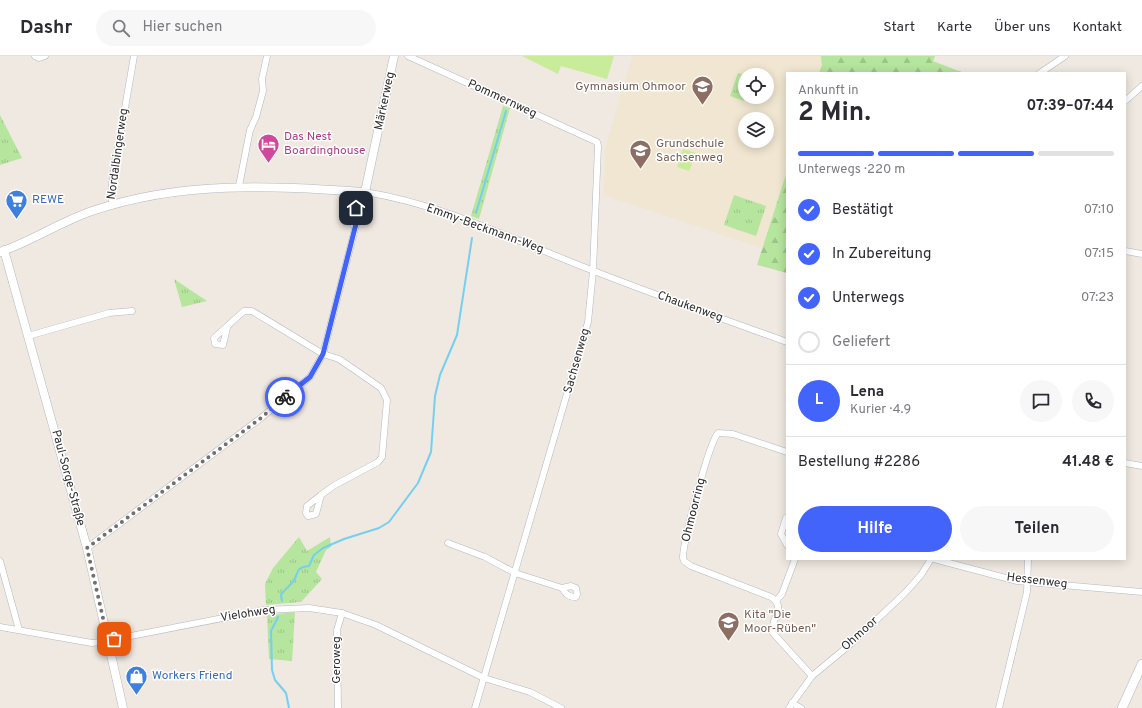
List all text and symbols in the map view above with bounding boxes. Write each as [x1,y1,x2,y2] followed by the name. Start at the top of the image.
[96,10,376,46] search box
[20,16,72,40] text: Dashr
[110,17,132,39] icon: search
[142,18,222,37] text: Hier suchen
[883,19,915,36] text: Start
[937,19,972,36] text: Karte
[994,19,1051,36] text: Über uns
[1073,19,1122,36] text: Kontakt
[738,68,774,148] map controls
[738,68,774,104] button: locate
[371,70,399,132] street label: Märkerweg
[689,74,715,107] school or university icon: Gymnasium Ohmoor
[465,76,539,122] street label: Pommernweg
[575,79,686,95] place label: Gymnasium Ohmoor
[798,83,859,99] text: Ankunft in
[798,97,871,130] text: 2 Min.
[1026,97,1114,116] text: 07:39–07:44
[104,107,132,201] street label: Nordalbingerweg
[738,112,774,148] button: layers
[284,129,366,159] place label: Das Nest Boardinghouse
[256,131,282,164] hotel icon: Das Nest Boardinghouse
[656,136,724,166] place label: Grundschule Sachsenweg
[627,138,653,171] school or university icon: Grundschule Sachsenweg
[798,162,905,178] text: Unterwegs · 220 m
[3,187,29,220] supermarket icon: REWE
[339,191,373,225] pin
[32,192,64,208] place label: REWE
[345,197,367,219] icon: home
[798,199,820,221] icon: check
[424,200,546,258] street label: Emmy-Beckmann-Weg
[832,201,894,220] text: Bestätigt
[1084,202,1114,218] text: 07:10
[798,243,820,265] icon: check
[832,245,932,264] text: In Zubereitung
[1084,246,1114,262] text: 07:15
[798,287,820,309] icon: check
[655,288,725,326] street label: Chaukenweg
[832,289,905,308] text: Unterwegs
[1081,290,1114,306] text: 07:23
[560,327,594,395] street label: Sachsenweg
[832,333,890,352] text: Geliefert
[265,377,305,417] courier
[1020,380,1062,422] button: chat
[1072,380,1114,422] button: phone
[850,383,884,402] text: Lena
[274,386,296,408] icon: bike
[815,391,823,410] text: L
[850,402,911,418] text: Kurier · 4.9
[47,428,89,528] street label: Paul-Sorge-Straße
[798,453,920,472] text: Bestellung #2286
[1062,453,1114,472] text: 41.48 €
[678,476,710,544] street label: Ohmoorring
[798,506,952,552] button: Hilfe
[960,506,1114,552] button: Teilen
[1006,569,1068,593] street label: Hessenweg
[219,602,277,626] street label: Vielohweg
[744,607,816,637] place label: Kita "Die Moor-Rüben"
[715,609,741,642] school or university icon: Kita "Die Moor-Rüben"
[838,613,882,655] street label: Ohmoor
[97,622,131,656] pin
[103,628,125,650] icon: bag
[329,636,345,684] street label: Geroweg
[124,663,150,696] shop icon: Workers Friend
[152,668,232,684] place label: Workers Friend

